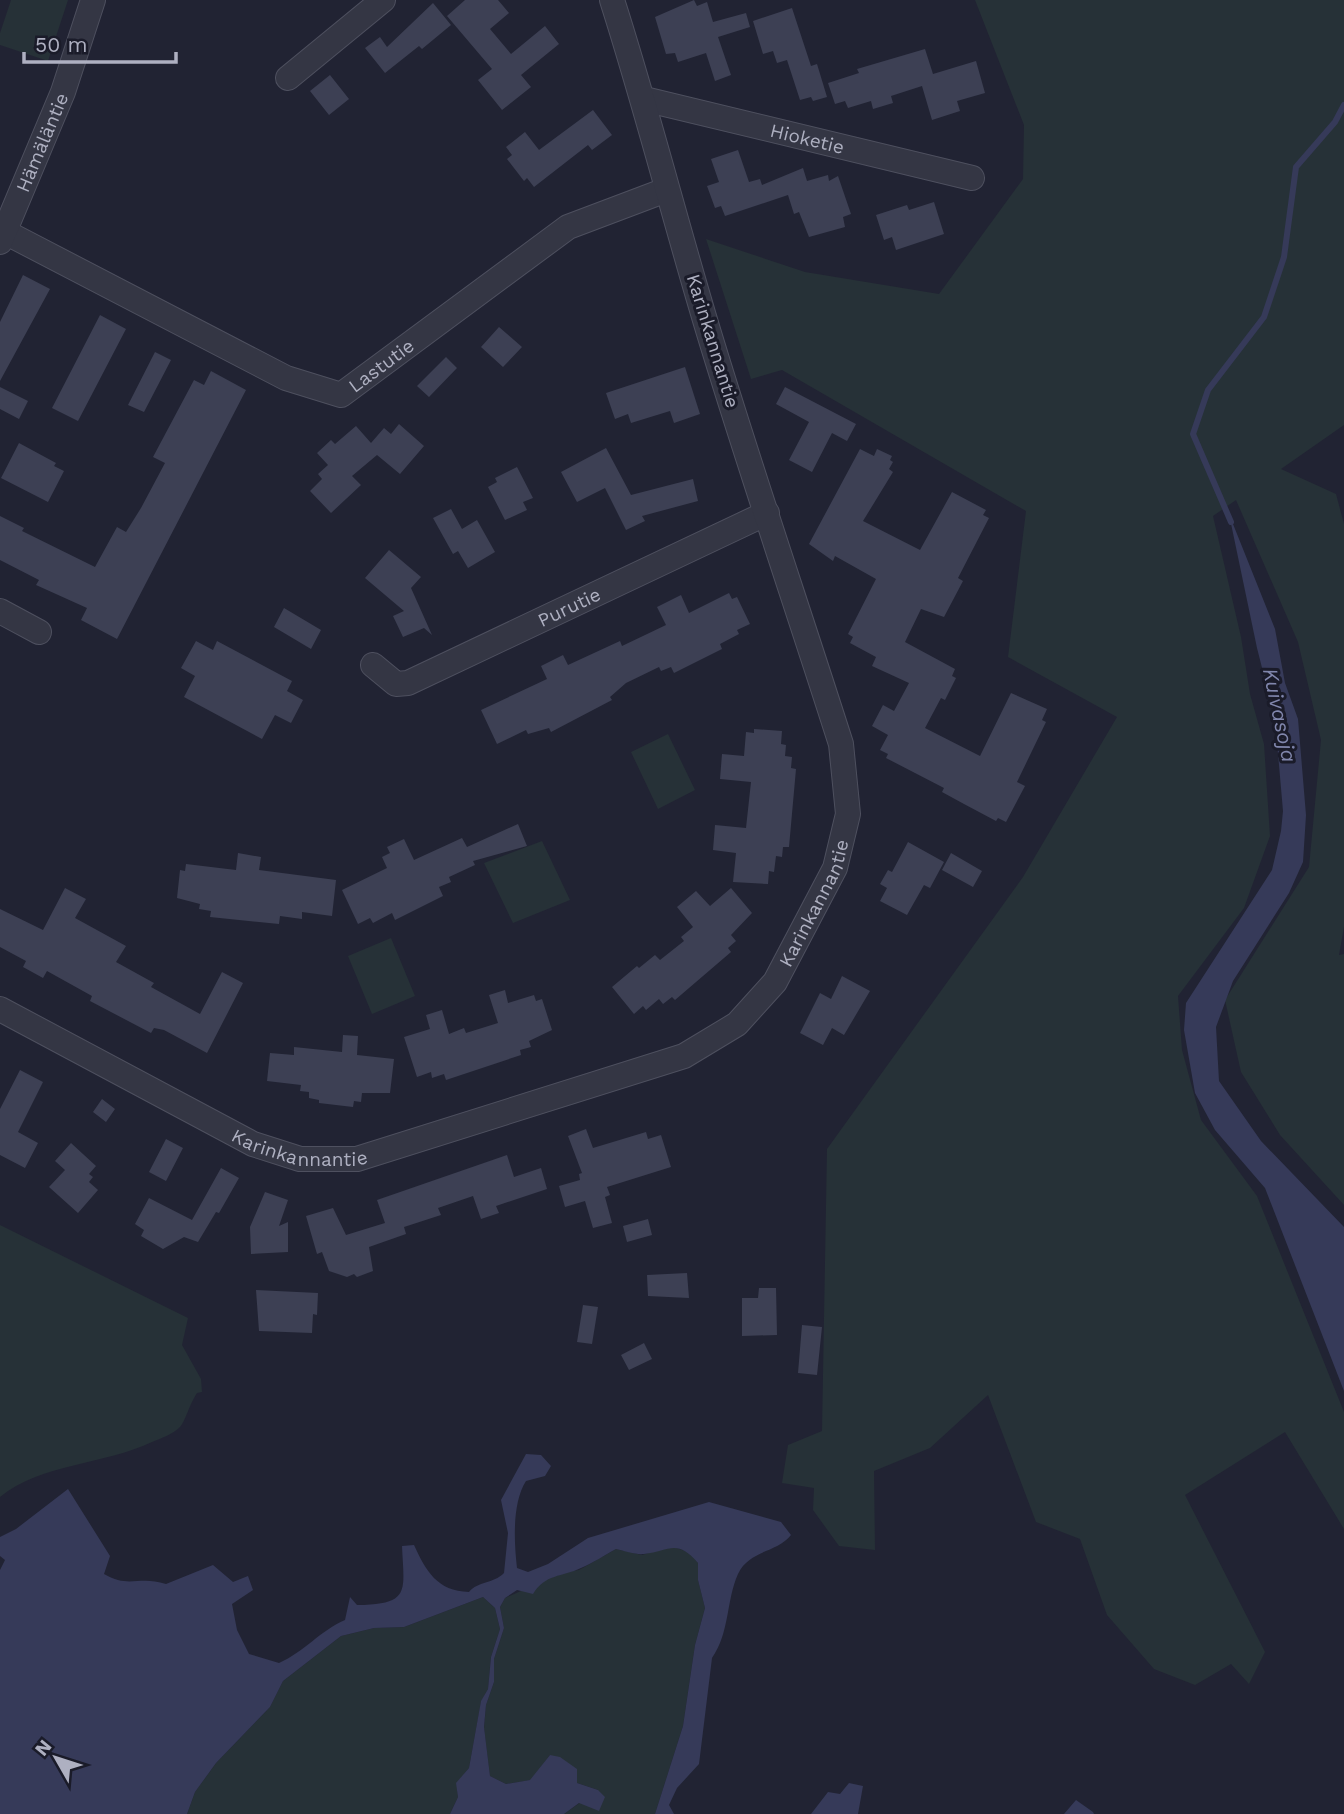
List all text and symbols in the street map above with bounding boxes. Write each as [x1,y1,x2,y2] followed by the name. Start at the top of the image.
[24,21,177,65] scale bar
[35,32,87,57] text: 50 m
[11,89,73,196] street label: Hämäläntie
[768,118,847,158] street label: Hioketie
[682,271,744,411] street label: Karinkannantie
[344,334,418,397] street label: Lastutie
[534,582,604,631] street label: Purutie
[1258,665,1302,765] water label: Kuivasoja
[774,837,853,970] street label: Karinkannantie
[228,1123,370,1171] street label: Karinkannantie
[21,1723,91,1793] north arrow
[30,1735,57,1760] text: N

